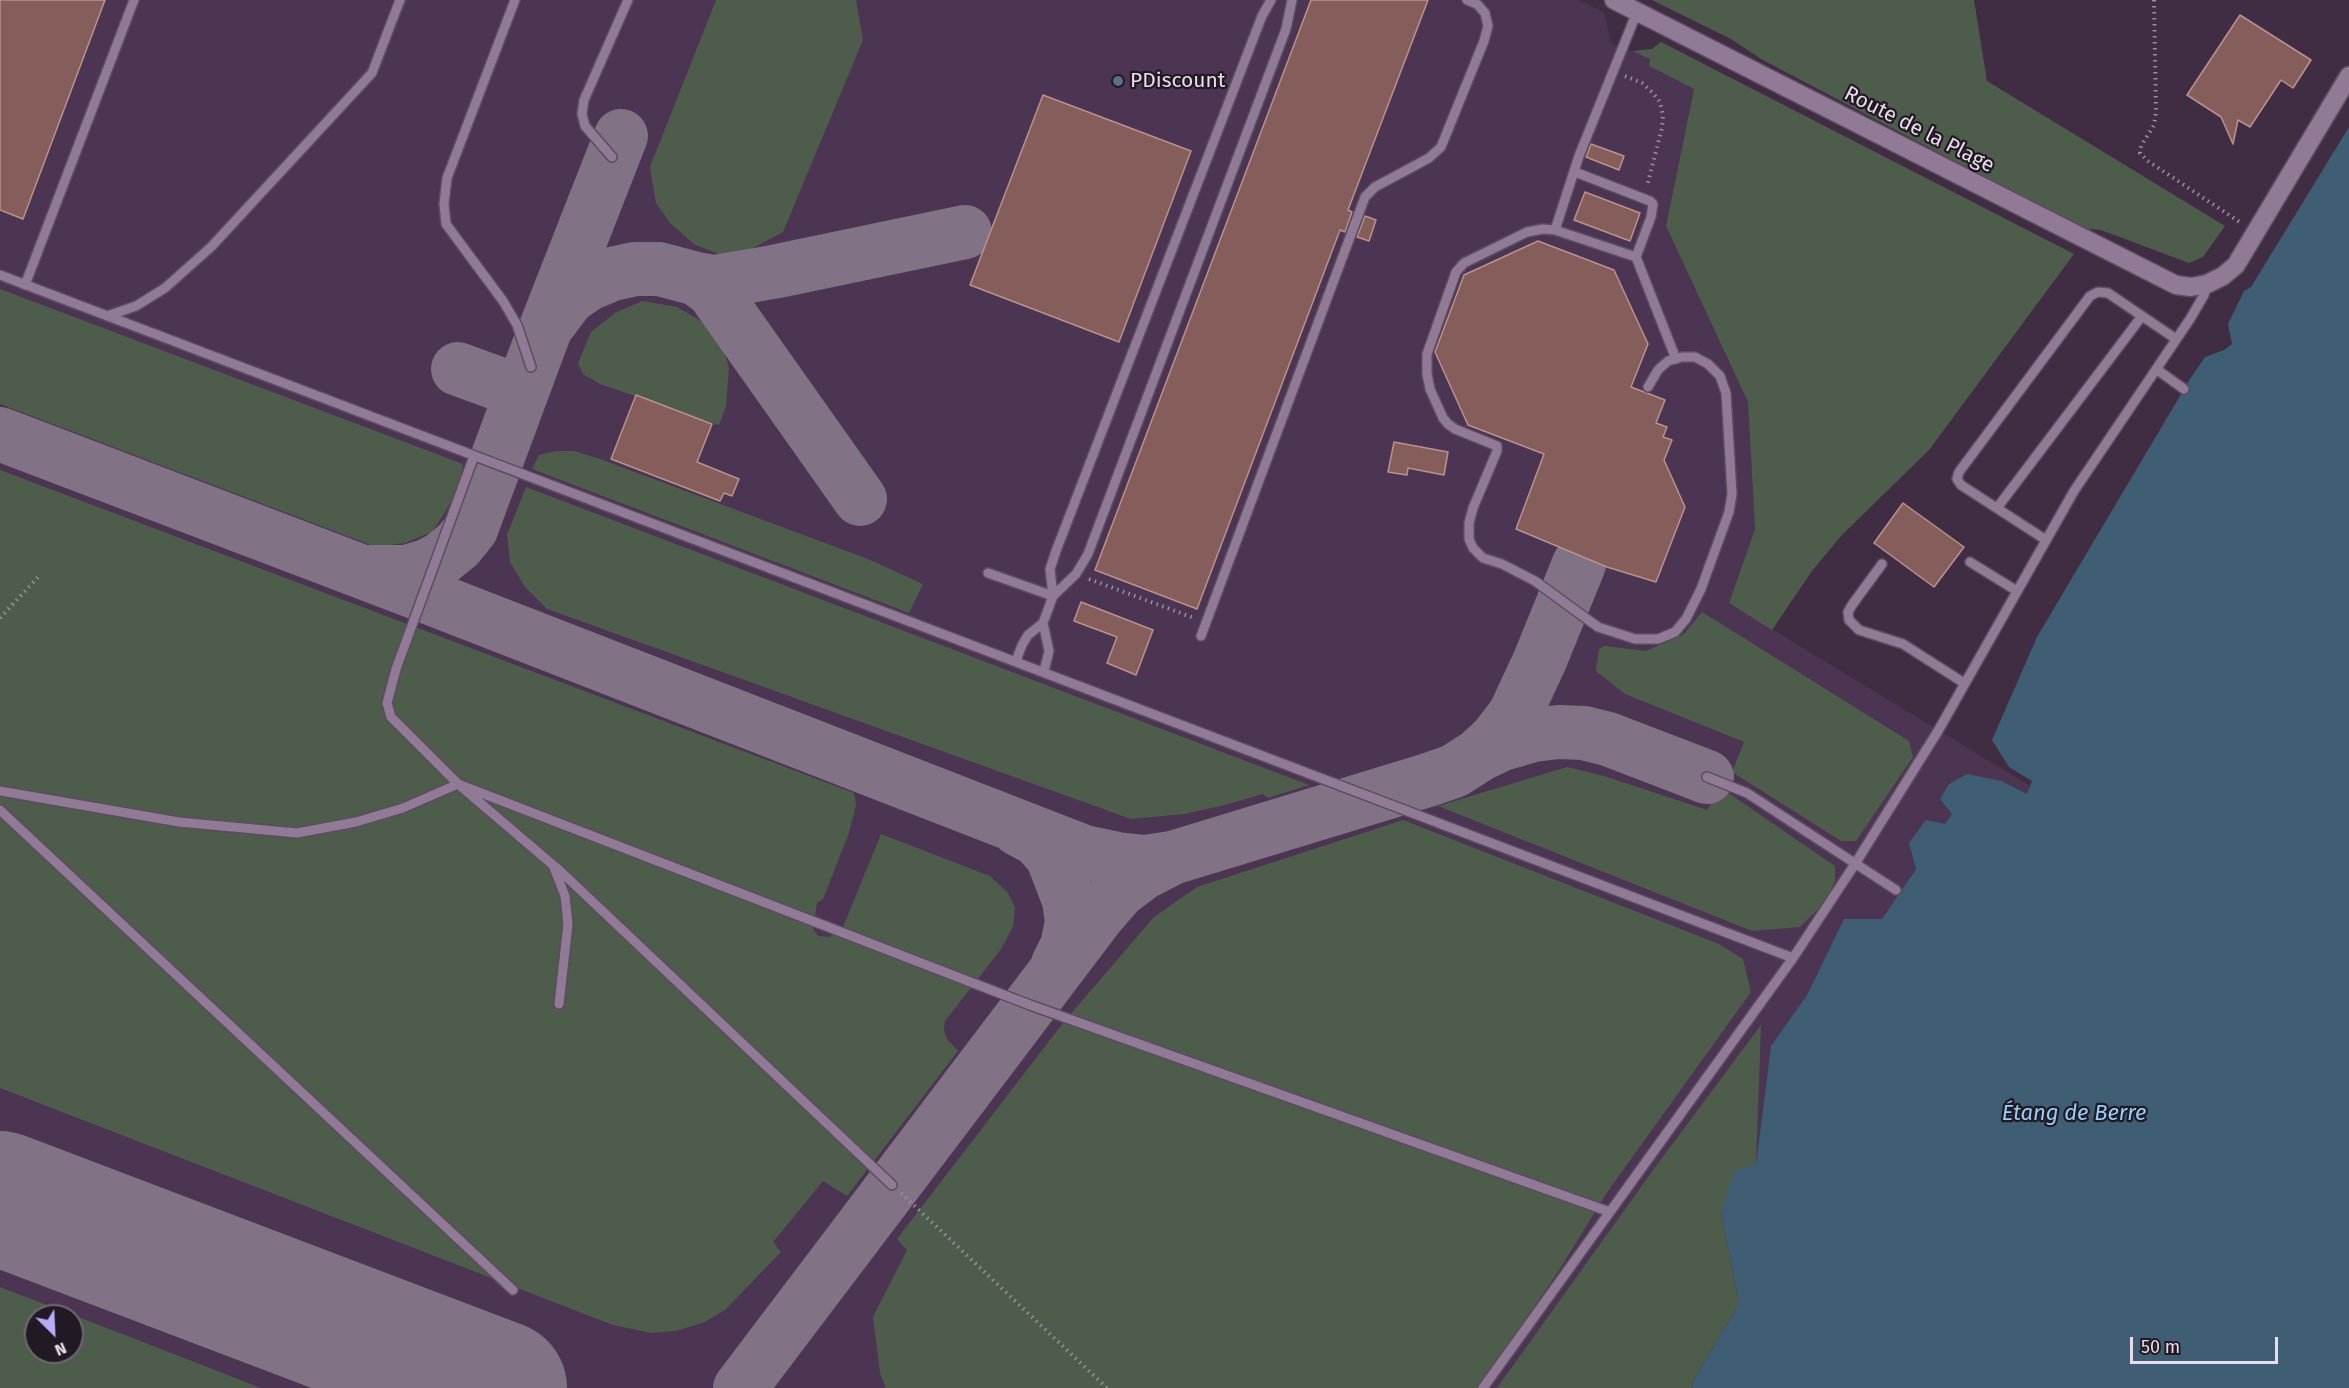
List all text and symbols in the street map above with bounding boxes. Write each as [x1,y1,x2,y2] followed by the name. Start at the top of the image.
[1130,68,1225,94] place label: PDiscount
[1111,74,1125,88] marker: PDiscount
[1840,81,1998,179] street label: Route de la Plage
[2002,1101,2146,1127] water label: Étang de Berre
[24,1304,84,1364] north arrow
[2133,1325,2282,1363] scale bar
[2141,1336,2180,1358] text: 50 m
[52,1338,69,1360] text: N

